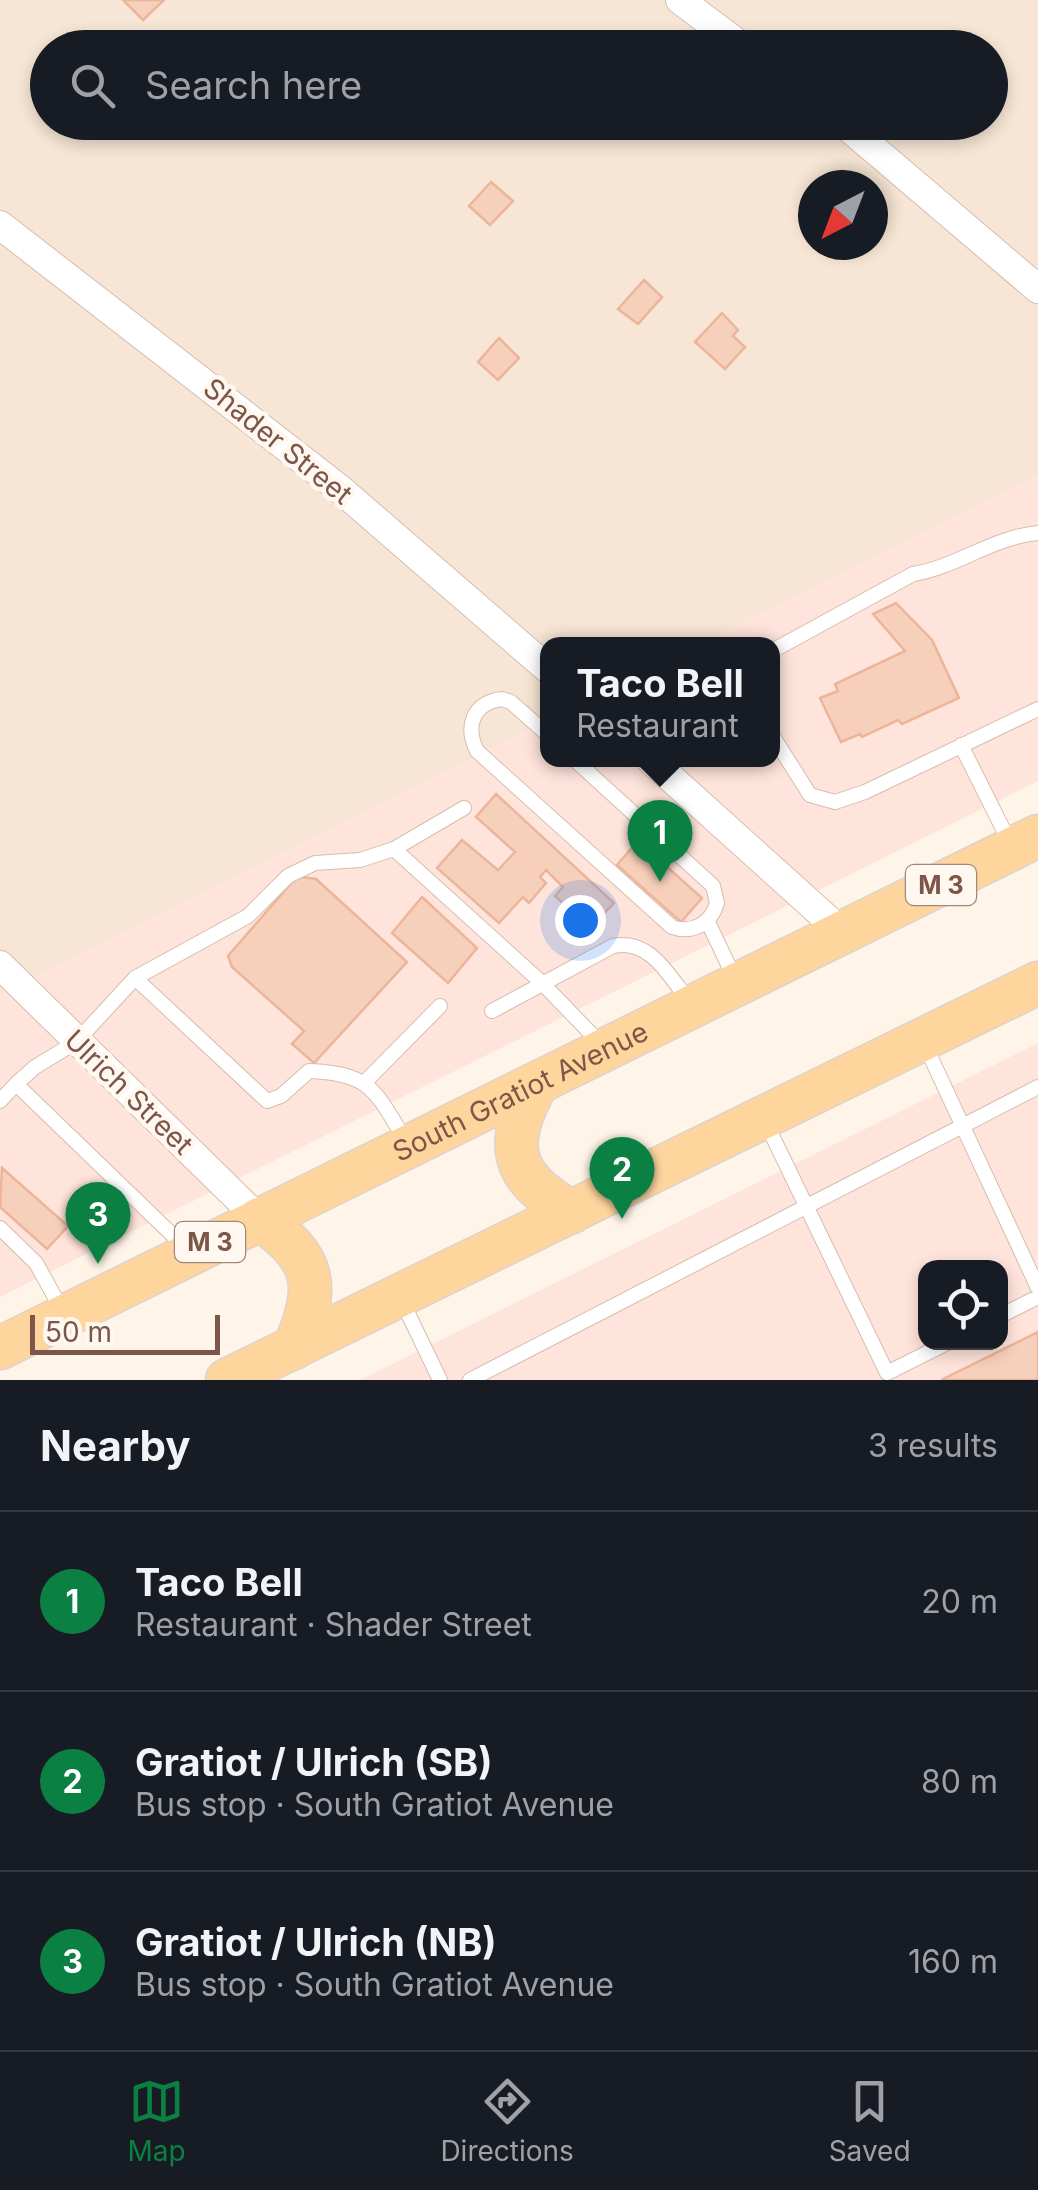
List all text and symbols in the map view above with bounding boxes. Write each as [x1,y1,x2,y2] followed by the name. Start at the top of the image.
[30,30,1008,140] search box
[65,58,120,113] icon: search
[145,62,362,108] text: Search here
[798,170,888,260] north arrow
[197,371,359,511] street label: Shader Street
[540,637,780,767] popup
[576,660,744,706] text: Taco Bell
[576,706,739,745] text: Restaurant
[628,800,692,882] pin: 1
[906,865,976,905] road number: M 3
[555,895,606,946] your location
[387,1014,653,1169] street label: South Gratiot Avenue
[58,1023,200,1161] street label: Ulrich Street
[590,1136,654,1219] pin: 2
[66,1182,130,1264] pin: 3
[175,1222,245,1262] road number: M 3
[918,1260,1008,1350] map controls
[918,1260,1008,1350] button: locate
[30,1310,220,1354] scale bar
[45,1315,112,1349] text: 50 m
[40,1420,191,1471] text: Nearby
[868,1426,998,1465] text: 3 results
[135,1559,303,1605] text: Taco Bell
[66,1582,79,1621] text: 1
[921,1582,998,1621] text: 20 m
[135,1605,532,1644] text: Restaurant · Shader Street
[135,1739,493,1785] text: Gratiot / Ulrich (SB)
[62,1762,83,1801] text: 2
[921,1762,998,1801] text: 80 m
[135,1785,614,1824] text: Bus stop · South Gratiot Avenue
[135,1919,497,1965] text: Gratiot / Ulrich (NB)
[62,1942,83,1981] text: 3
[908,1942,998,1981] text: 160 m
[135,1965,614,2004] text: Bus stop · South Gratiot Avenue
[127,2074,186,2168] tab: Map
[440,2074,574,2168] tab: Directions
[829,2074,911,2168] tab: Saved

